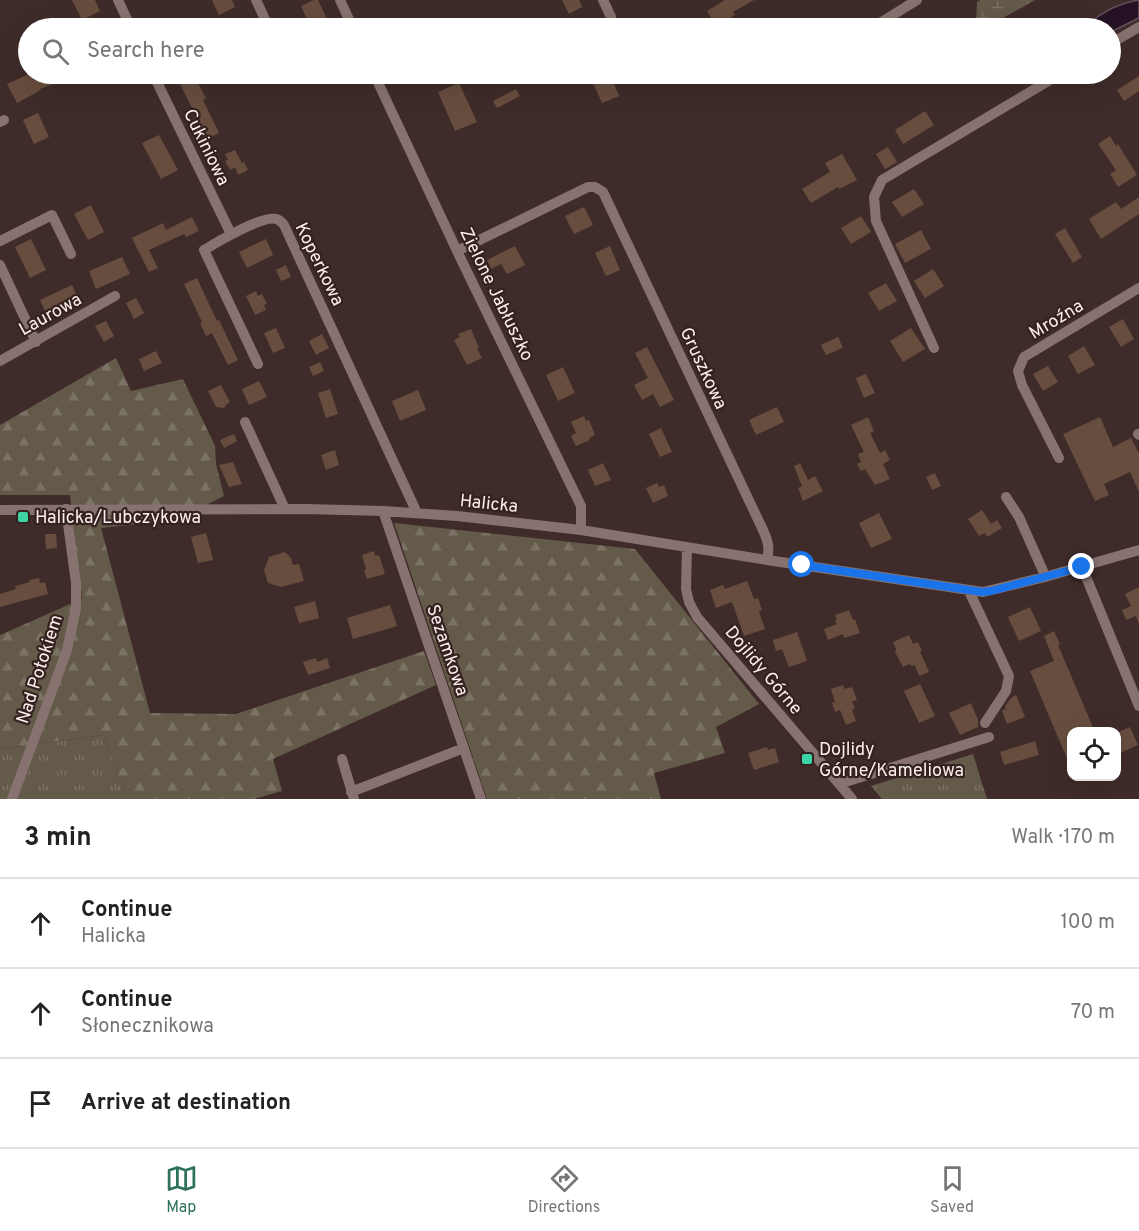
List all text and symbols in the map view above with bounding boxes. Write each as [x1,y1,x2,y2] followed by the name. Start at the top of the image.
[18,18,1121,84] search box
[39,35,72,68] icon: search
[87,38,205,65] text: Search here
[177,105,234,190] street label: Cukiniowa
[289,219,349,310] street label: Koperkowa
[453,224,538,365] street label: Zielone Jabłuszko
[15,289,86,342] street label: Laurowa
[1025,295,1088,346] street label: Mroźna
[674,324,732,413] street label: Gruszkowa
[459,490,519,519] street label: Halicka
[35,507,201,530] place label: Halicka/Lubczykowa
[16,510,30,524] marker: Halicka/Lubczykowa
[788,551,814,577] route start
[1068,553,1094,579] route end
[420,602,473,699] street label: Sezamkowa
[12,612,69,727] street label: Nad Potokiem
[719,622,807,720] street label: Dojlidy Górne
[1067,727,1121,781] map controls
[1067,727,1121,781] button: locate
[819,739,964,783] place label: Dojlidy Górne/Kameliowa
[800,752,814,766] marker: Dojlidy Górne/Kameliowa
[24,822,92,855] text: 3 min
[1011,825,1115,851] text: Walk · 170 m
[81,897,172,924] text: Continue
[24,907,57,940] icon: ahead
[1060,910,1115,936] text: 100 m
[81,924,146,950] text: Halicka
[81,987,172,1014] text: Continue
[24,997,57,1030] icon: ahead
[1071,1000,1115,1026] text: 70 m
[81,1014,214,1040] text: Słonecznikowa
[24,1087,57,1120] icon: arrive
[81,1090,291,1117] text: Arrive at destination
[165,1162,198,1218] tab: Map
[528,1162,600,1218] tab: Directions
[930,1162,974,1218] tab: Saved

